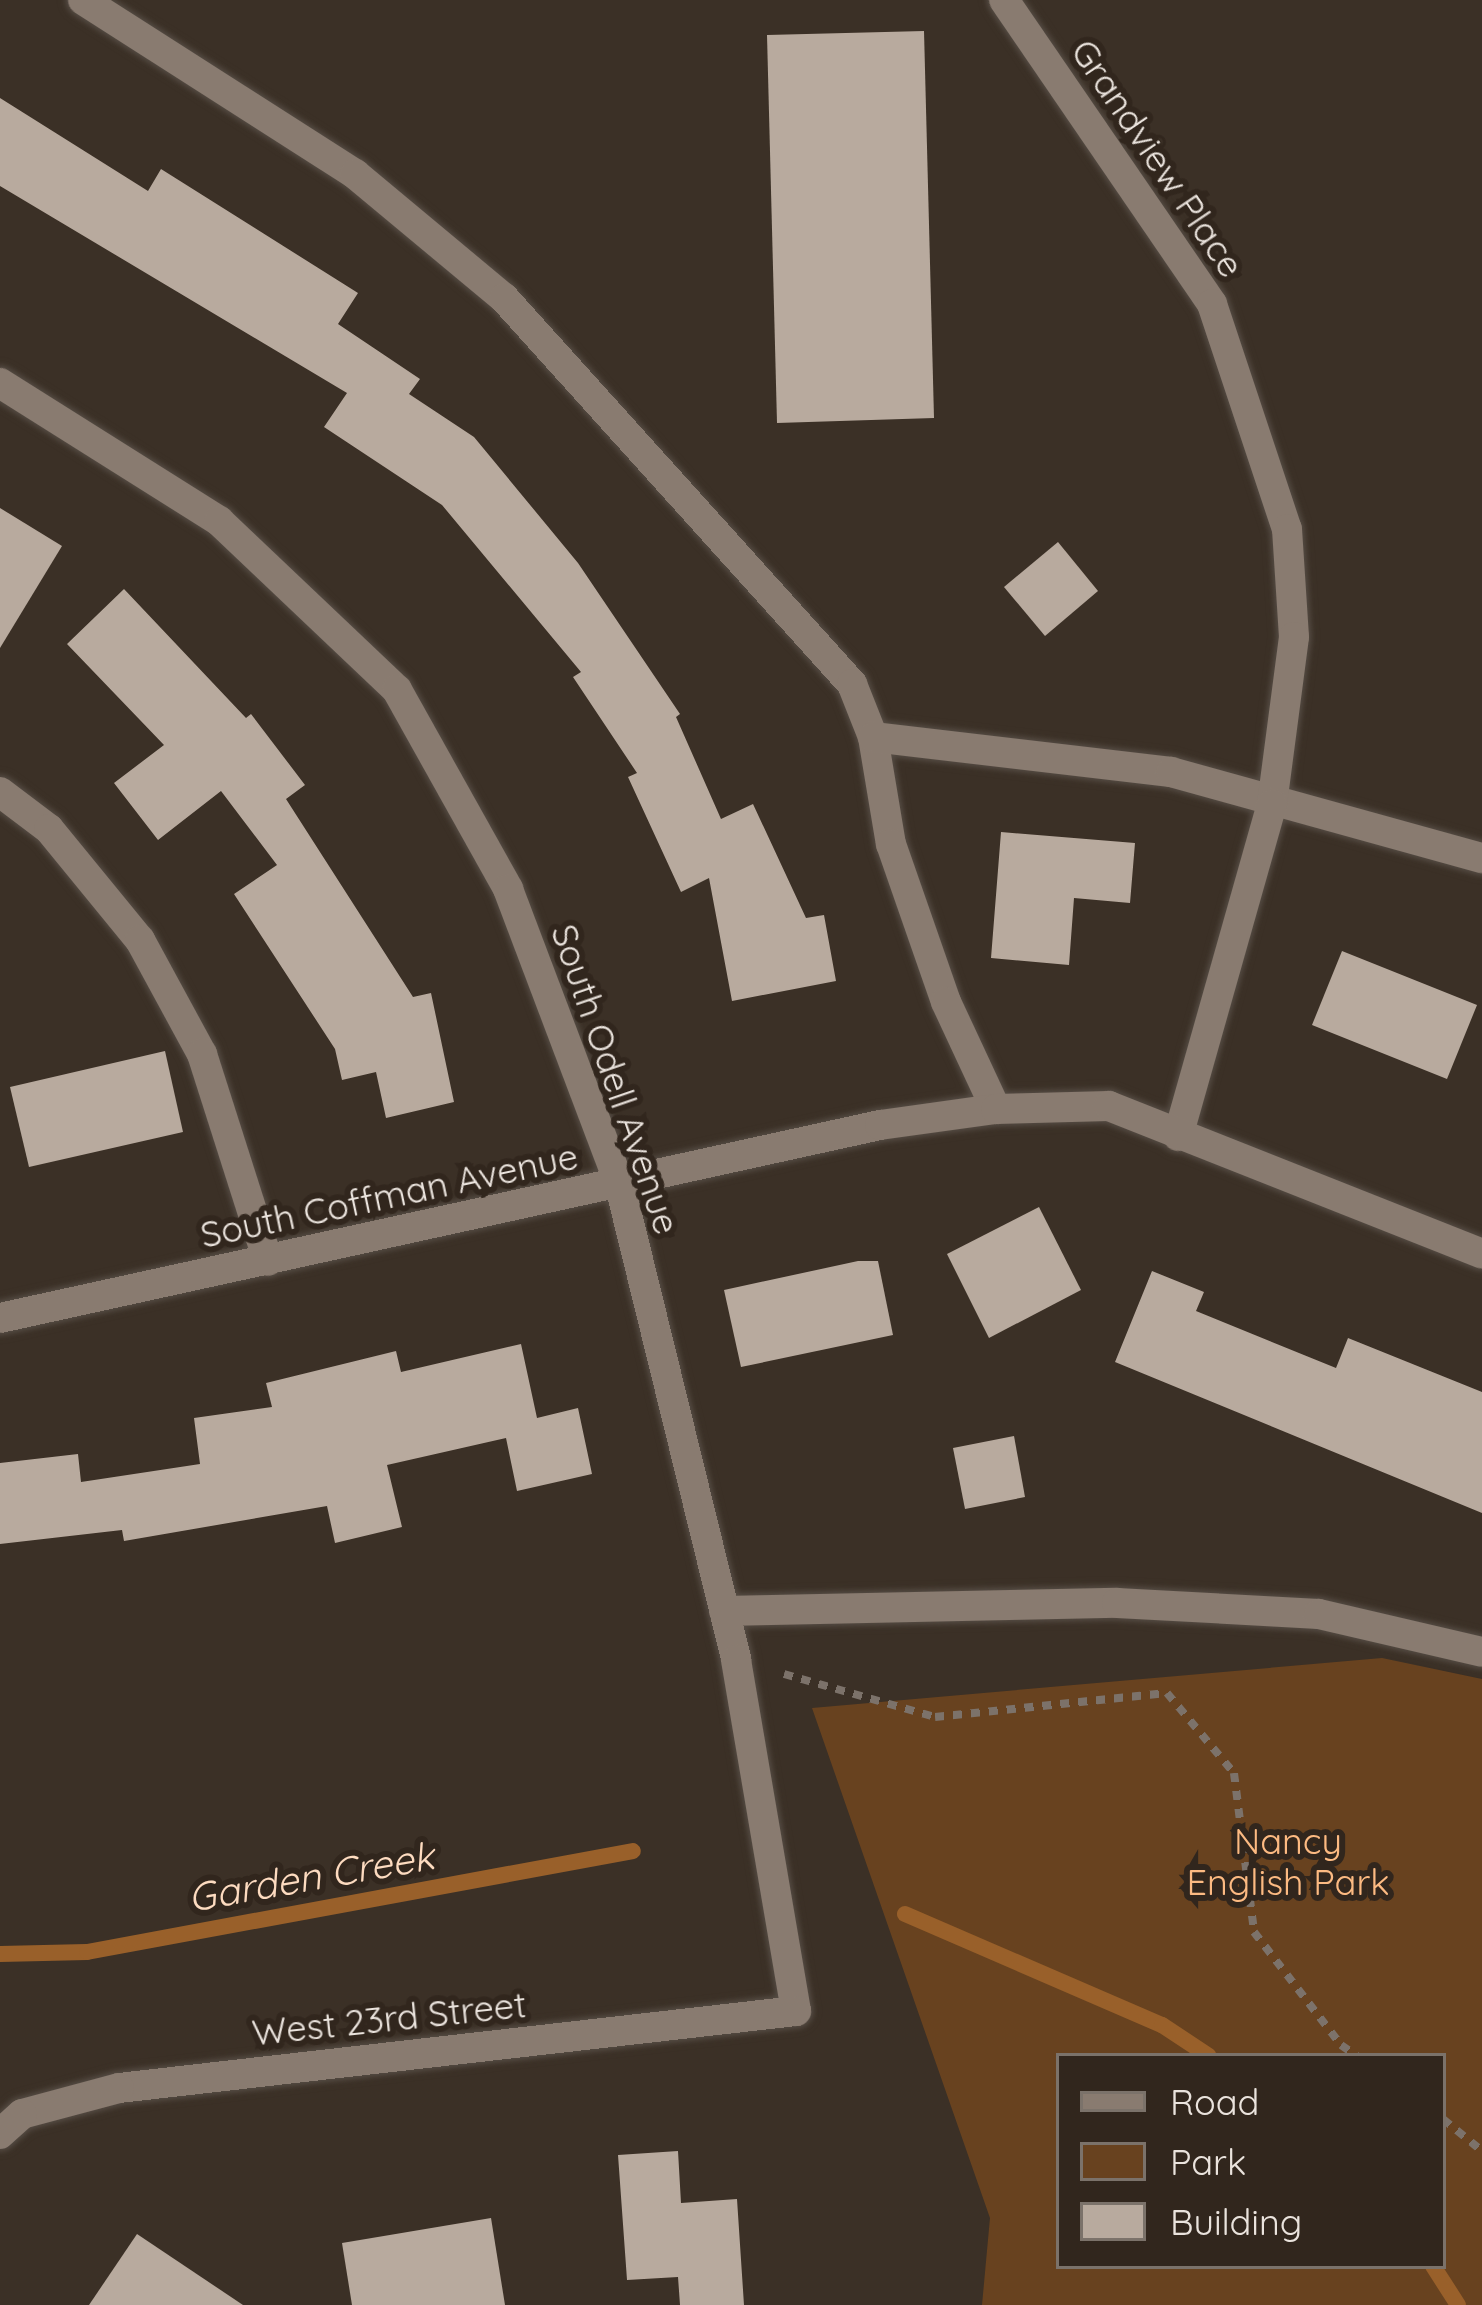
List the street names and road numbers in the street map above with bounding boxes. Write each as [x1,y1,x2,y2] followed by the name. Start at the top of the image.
[1063,31,1253,285] street label: Grandview Place
[543,919,689,1239] street label: South Odell Avenue
[196,1134,582,1256] street label: South Coffman Avenue
[250,1982,528,2054] street label: West 23rd Street

